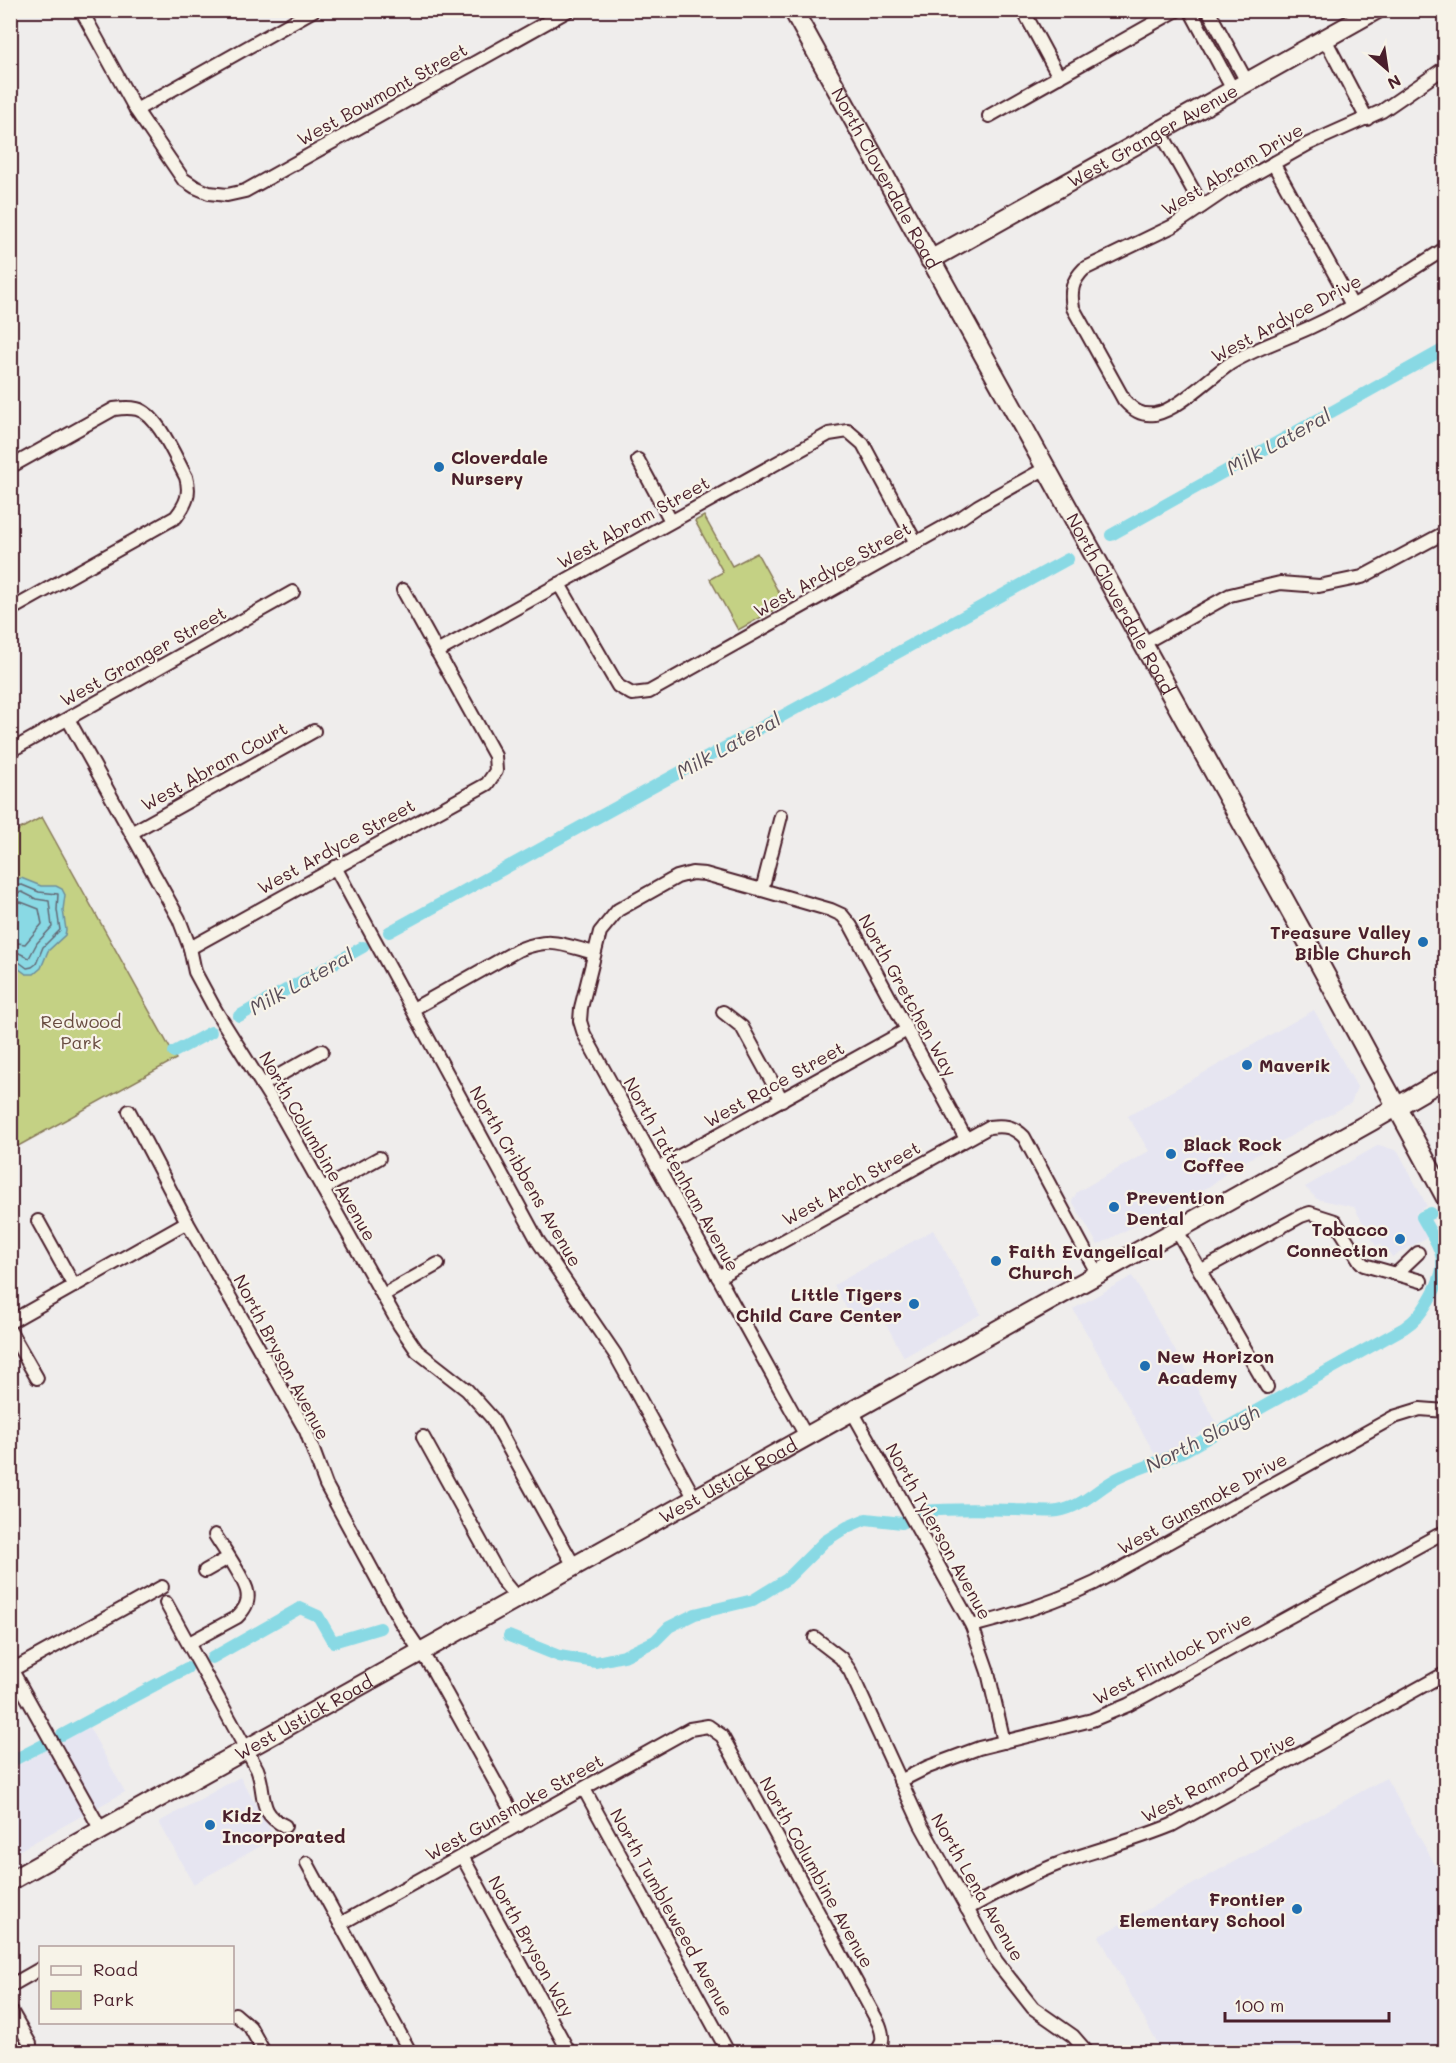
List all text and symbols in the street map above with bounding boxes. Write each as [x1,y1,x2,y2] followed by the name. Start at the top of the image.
[293,37,471,151] street label: West Bowmont Street
[1357,39,1417,99] north arrow
[1384,70,1405,95] text: N
[1063,78,1242,193] street label: West Granger Avenue
[826,83,946,273] street label: North Cloverdale Road
[1157,117,1307,221] street label: West Abram Drive
[1207,268,1365,368] street label: West Ardyce Drive
[1221,402,1335,480] water label: Milk Lateral
[451,445,548,490] place label: Cloverdale Nursery
[432,460,446,474] marker: Cloverdale Nursery
[552,470,714,574] street label: West Abram Street
[1061,509,1180,698] street label: North Cloverdale Road
[749,516,915,622] street label: West Ardyce Street
[56,600,230,712] street label: West Granger Street
[671,706,785,784] water label: Milk Lateral
[136,716,292,816] street label: West Abram Court
[253,793,419,899] street label: West Ardyce Street
[853,909,963,1081] street label: North Gretchen Way
[1270,920,1411,965] place label: Treasure Valley Bible Church
[1416,935,1430,949] marker: Treasure Valley Bible Church
[244,942,358,1020] water label: Milk Lateral
[41,1009,121,1054] park label: Redwood Park
[700,1035,848,1133] street label: West Race Street
[254,1047,382,1245] street label: North Columbine Avenue
[1259,1053,1330,1077] place label: Maverik
[1240,1058,1254,1072] marker: Maverik
[618,1073,746,1275] street label: North Tattenham Avenue
[464,1081,588,1271] street label: North Cribbens Avenue
[1183,1132,1282,1177] place label: Black Rock Coffee
[778,1135,924,1231] street label: West Arch Street
[1164,1147,1178,1161] marker: Black Rock Coffee
[1126,1185,1225,1230] place label: Prevention Dental
[1107,1200,1121,1214] marker: Prevention Dental
[1286,1217,1388,1262] place label: Tobacco Connection
[1393,1232,1407,1246] marker: Tobacco Connection
[1008,1239,1163,1284] place label: Faith Evangelical Church
[989,1254,1003,1268] marker: Faith Evangelical Church
[228,1270,336,1444] street label: North Bryson Avenue
[736,1282,902,1327] place label: Little Tigers Child Care Center
[907,1297,921,1311] marker: Little Tigers Child Care Center
[1157,1344,1274,1389] place label: New Horizon Academy
[1138,1359,1152,1373] marker: New Horizon Academy
[1140,1398,1264,1478] water label: North Slough
[655,1432,801,1529] street label: West Ustick Road
[880,1438,998,1624] street label: North Tylerson Avenue
[1113,1446,1291,1560] street label: West Gunsmoke Drive
[1089,1606,1255,1710] street label: West Flintlock Drive
[230,1669,377,1765] street label: West Ustick Road
[1137,1726,1299,1828] street label: West Ramrod Drive
[421,1748,607,1866] street label: West Gunsmoke Street
[754,1772,880,1972] street label: North Columbine Avenue
[222,1803,345,1848] place label: Kidz Incorporated
[605,1804,739,2020] street label: North Tumbleweed Avenue
[926,1809,1030,1965] street label: North Lena Avenue
[203,1818,217,1832] marker: Kidz Incorporated
[483,1871,581,2021] street label: North Bryson Way
[1119,1887,1285,1932] place label: Frontier Elementary School
[1290,1902,1304,1916] marker: Frontier Elementary School
[39,1946,234,2024] legend
[93,1957,138,1981] text: Road
[1225,1985,1388,2023] scale bar
[93,1987,134,2011] text: Park
[1234,1993,1284,2017] text: 100 m

